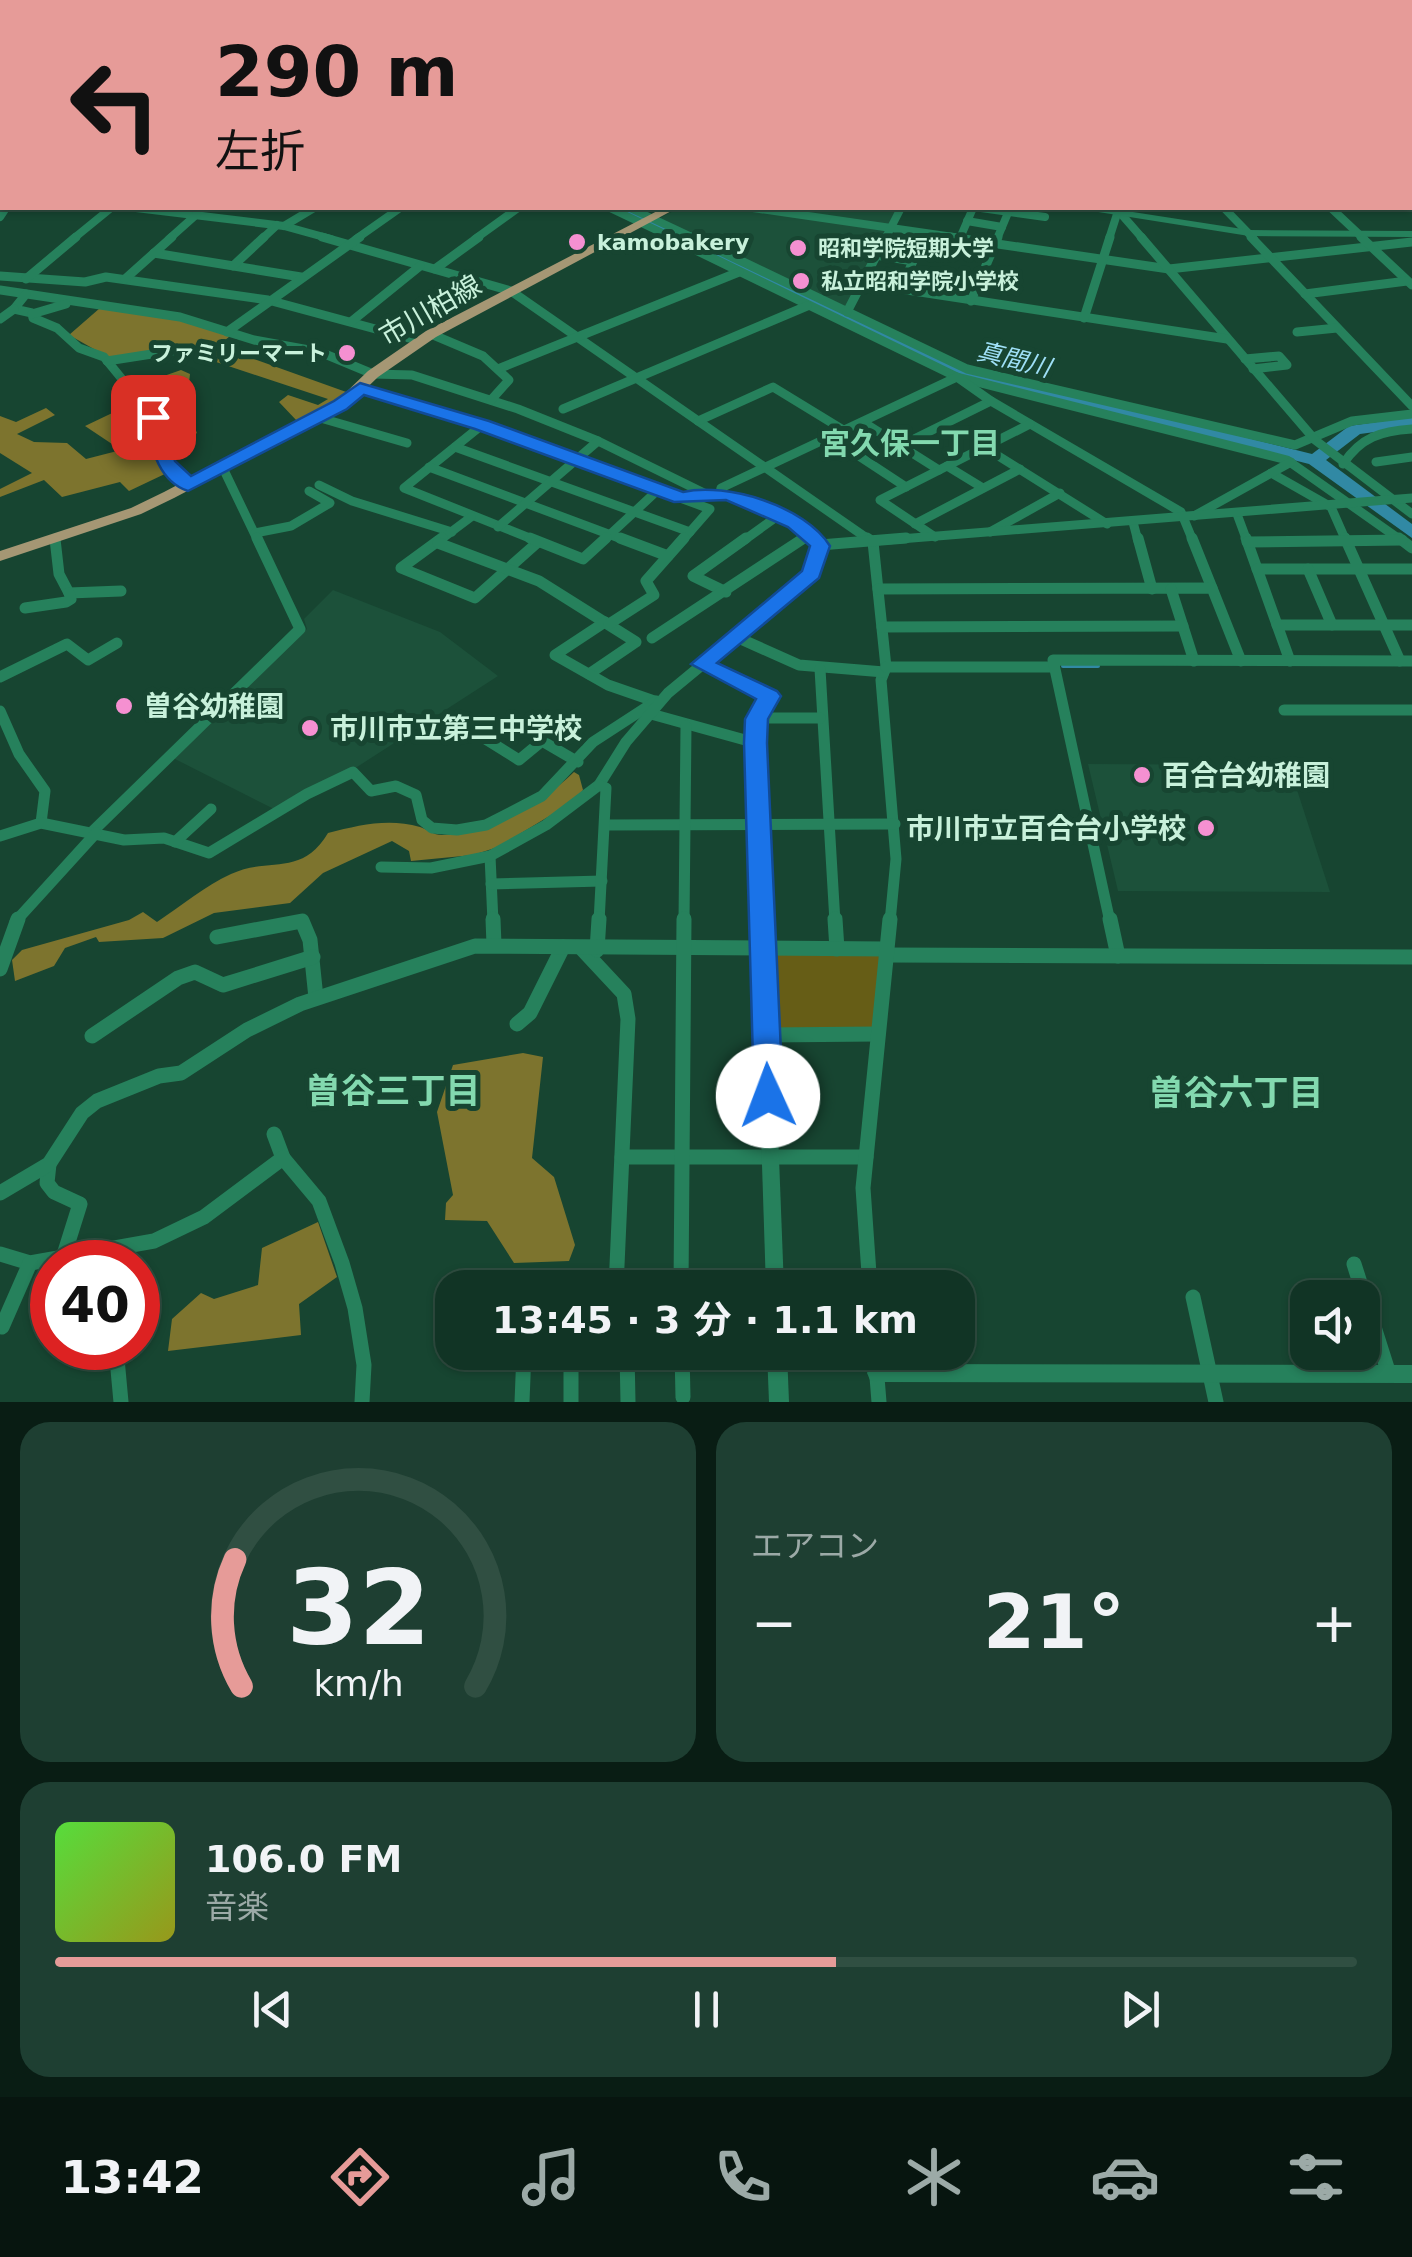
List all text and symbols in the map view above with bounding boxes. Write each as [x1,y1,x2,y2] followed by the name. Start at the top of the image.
[215,31,458,113] text: 290 m
[50,40,180,170] icon: left
[215,125,305,178] text: 左折
[597,230,749,255] place label: kamobakery
[566,231,588,253] marker: kamobakery
[818,236,994,261] place label: 昭和学院短期大学
[787,237,809,259] marker: 昭和学院短期大学
[373,268,487,353] street label: 市川柏線
[821,269,1019,294] place label: 私立昭和学院小学校
[790,270,812,292] marker: 私立昭和学院小学校
[974,336,1057,383] water label: 真間川
[151,341,327,366] place label: ファミリーマート
[336,342,358,364] marker: ファミリーマート
[111,375,196,460] pin
[126,390,181,445] icon: arrive
[820,426,1000,461] district label: 宮久保一丁目
[144,690,284,723] place label: 曽谷幼稚園
[113,695,135,717] marker: 曽谷幼稚園
[330,712,582,745] place label: 市川市立第三中学校
[299,717,321,739] marker: 市川市立第三中学校
[1162,759,1330,792] place label: 百合台幼稚園
[1131,764,1153,786] marker: 百合台幼稚園
[906,812,1186,845] place label: 市川市立百合台小学校
[1195,817,1217,839] marker: 市川市立百合台小学校
[716,1044,820,1148] position arrow
[305,1071,481,1111] district label: 曽谷三丁目
[1148,1073,1324,1113] district label: 曽谷六丁目
[30,1240,160,1370] speed limit sign: 40
[1290,1280,1380,1370] map controls
[1290,1280,1380,1370] button: sound
[492,1298,918,1342] text: 13:45 · 3 分 · 1.1 km
[751,1527,879,1565] text: エアコン
[286,1547,430,1669] text: 32
[983,1578,1125,1666] text: 21°
[751,1591,797,1655] text: −
[1311,1591,1357,1655] text: +
[313,1663,403,1704] text: km/h
[205,1837,402,1881] text: 106.0 FM
[205,1888,269,1926] text: 音楽
[245,1982,300,2037] icon: previous
[679,1982,734,2037] icon: pause
[1113,1982,1168,2037] icon: next
[325,2142,395,2212] icon: directions
[516,2142,586,2212] icon: music
[708,2142,778,2212] icon: phone
[899,2142,969,2212] icon: climate
[1090,2142,1160,2212] icon: car
[1281,2142,1351,2212] icon: filters
[61,2151,204,2204] text: 13:42

